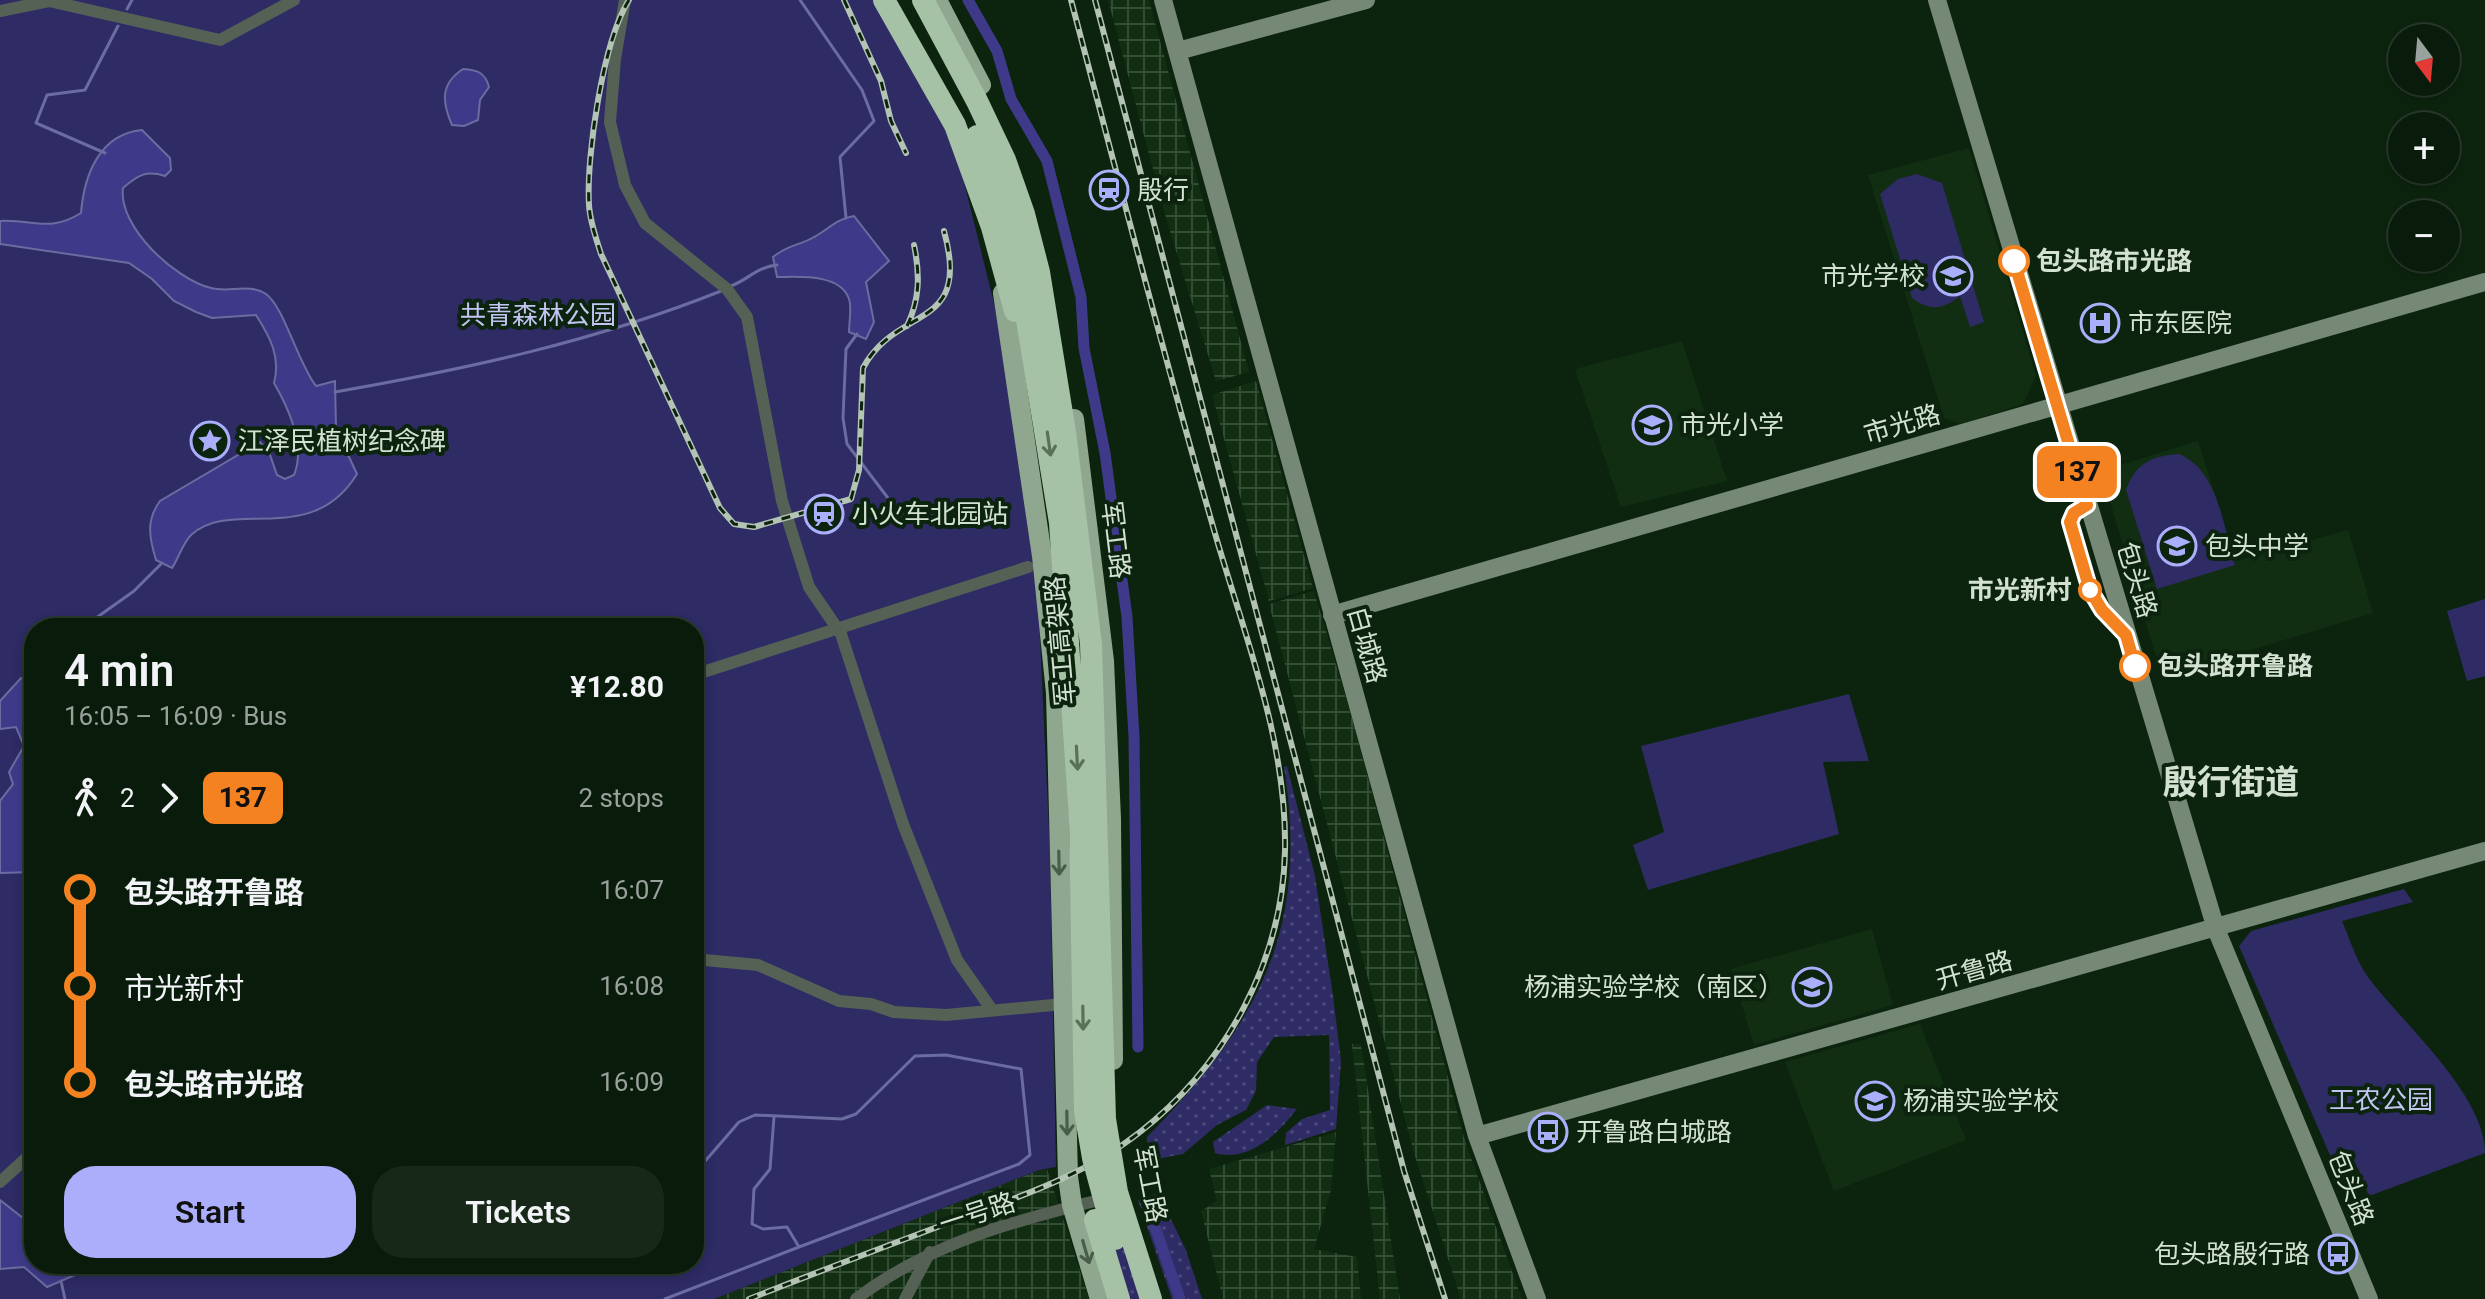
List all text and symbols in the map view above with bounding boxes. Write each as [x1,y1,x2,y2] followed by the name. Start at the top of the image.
[2388,24,2460,96] north arrow
[2388,24,2460,272] map controls
[2388,112,2460,184] button: +
[1088,169,1130,211] station icon: 殷行
[1137,175,1189,205] place label: 殷行
[2388,200,2460,272] button: −
[1999,246,2029,276] marker: 包头路市光路
[2036,246,2192,276] place label: 包头路市光路
[1932,255,1974,297] school or university icon: 市光学校
[1821,261,1925,291] place label: 市光学校
[460,300,616,330] park label: 共青森林公园
[2079,302,2121,344] hospital icon: 市东医院
[2128,308,2232,338] place label: 市东医院
[1860,399,1944,449] street label: 市光路
[1631,404,1673,446] school or university icon: 市光小学
[1680,410,1784,440] place label: 市光小学
[189,420,231,462] place icon: 江泽民植树纪念碑
[238,426,446,456] place label: 江泽民植树纪念碑
[1042,431,1057,456] one-way arrow
[2031,446,2123,498] line badge: 137
[2053,455,2101,488] text: 137
[803,493,845,535] station icon: 小火车北园站
[852,499,1008,529] place label: 小火车北园站
[1096,499,1136,581] street label: 军工路
[2156,525,2198,567] school or university icon: 包头中学
[2205,531,2309,561] place label: 包头中学
[2111,538,2163,622] street label: 包头路
[1039,575,1081,707] street label: 军工高架路
[1968,575,2072,605] place label: 市光新村
[2079,579,2101,601] marker: 市光新村
[1342,603,1392,687] street label: 白城路
[64,645,174,697] text: 4 min
[2120,651,2150,681] marker: 包头路开鲁路
[2157,651,2313,681] place label: 包头路开鲁路
[570,669,664,704] text: ¥12.80
[64,701,287,731] text: 16:05 – 16:09 · Bus
[1070,745,1085,771] one-way arrow
[2163,762,2299,802] district label: 殷行街道
[64,776,108,820] icon: walk
[147,776,191,820] icon: forward
[219,781,267,814] text: 137
[120,783,135,813] text: 2
[578,783,664,813] text: 2 stops
[1052,849,1067,876] one-way arrow
[124,875,304,910] text: 包头路开鲁路
[599,875,664,905] text: 16:07
[1932,945,2016,995] street label: 开鲁路
[1791,966,1833,1008] school or university icon: 杨浦实验学校（南区）
[124,971,244,1006] text: 市光新村
[599,971,664,1001] text: 16:08
[1524,972,1784,1002] place label: 杨浦实验学校（南区）
[1075,1004,1091,1031] one-way arrow
[124,1067,304,1102] text: 包头路市光路
[599,1067,664,1097] text: 16:09
[1854,1080,1896,1122] school or university icon: 杨浦实验学校
[2329,1085,2433,1115] park label: 工农公园
[1903,1086,2059,1116] place label: 杨浦实验学校
[1059,1109,1075,1136] one-way arrow
[1527,1111,1569,1153] bus stop icon: 开鲁路白城路
[1576,1117,1732,1147] place label: 开鲁路白城路
[1128,1143,1172,1225] street label: 军工路
[2322,1146,2380,1230] street label: 包头路
[64,1166,356,1258] button: Start
[372,1166,664,1258] button: Tickets
[935,1187,1019,1239] street label: 一号路
[2317,1233,2359,1275] bus stop icon: 包头路殷行路
[1079,1239,1094,1265] one-way arrow
[2154,1239,2310,1269] place label: 包头路殷行路

